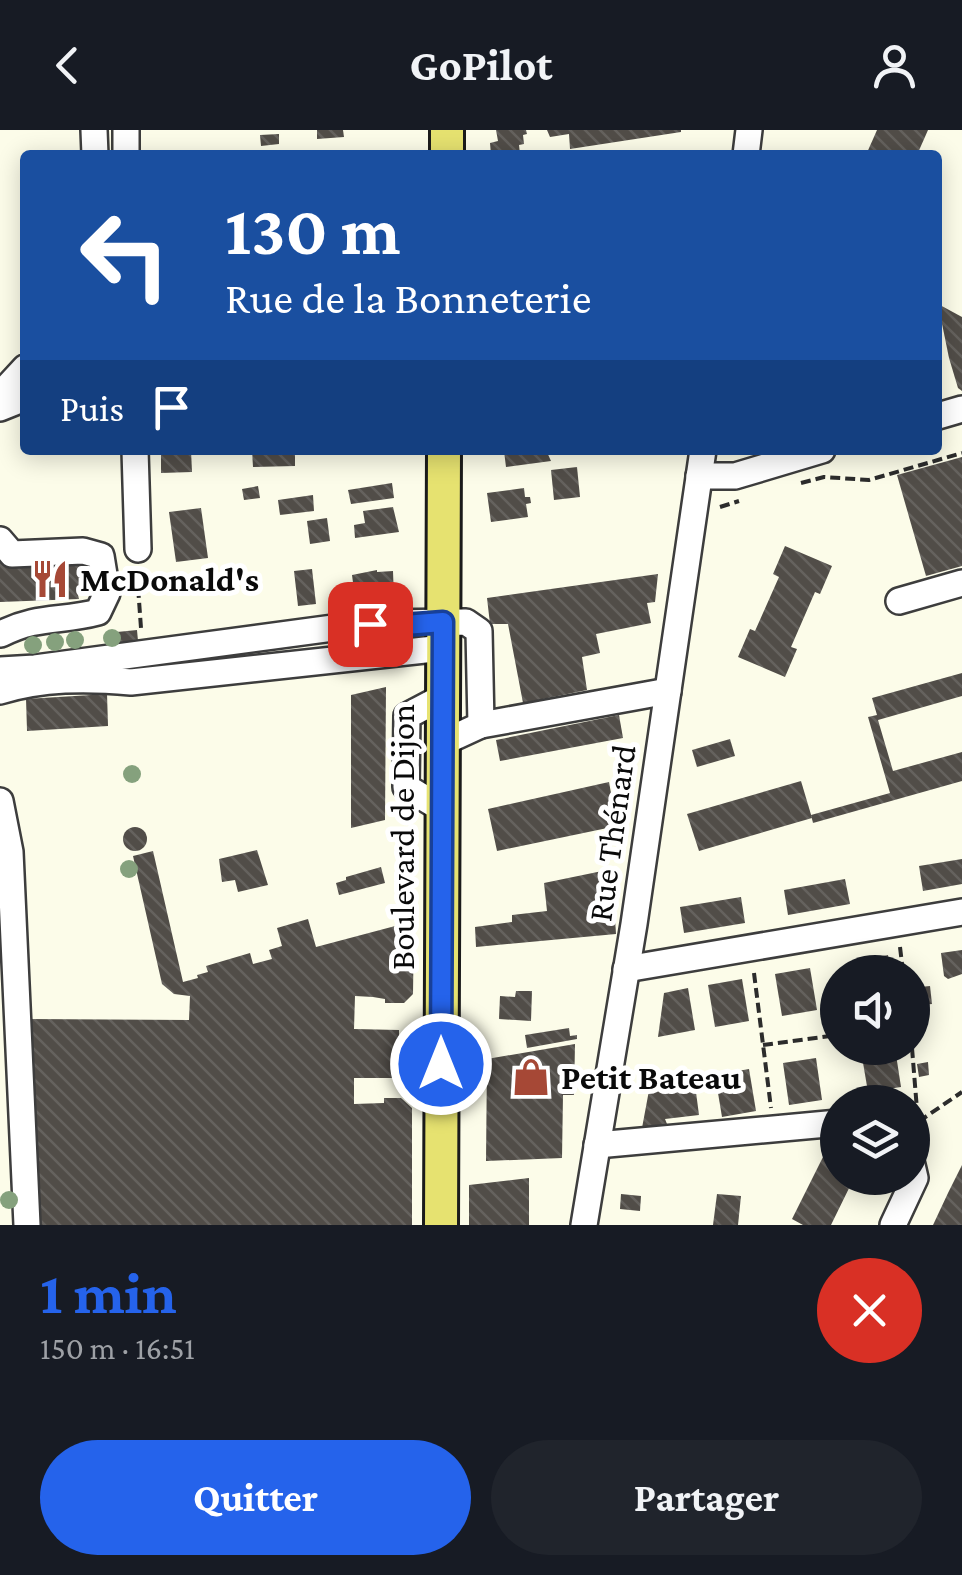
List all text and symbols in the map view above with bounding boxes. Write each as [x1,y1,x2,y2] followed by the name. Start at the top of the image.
[40,38,95,93] icon: back
[867,38,922,93] icon: person
[409,40,553,90] text: GoPilot
[60,190,190,320] icon: left
[225,191,401,269] text: 130 m
[225,273,591,323] text: Rue de la Bonneterie
[144,380,199,435] icon: arrive
[60,387,124,429] text: Puis
[29,558,71,600] restaurant icon: McDonald's
[80,560,259,599] place label: McDonald's
[328,582,413,667] pin
[343,597,398,652] icon: arrive
[383,704,422,970] street label: Boulevard de Dijon
[580,742,644,924] street label: Rue Thénard
[820,955,930,1195] map controls
[820,955,930,1065] button: sound
[389,1012,493,1116] position arrow
[510,1056,552,1098] shop icon: Petit Bateau
[561,1058,741,1097] place label: Petit Bateau
[820,1085,930,1195] button: layers
[817,1258,922,1363] button: close
[40,1259,177,1326] text: 1 min
[40,1330,195,1366] text: 150 m · 16:51
[40,1440,471,1555] button: Quitter
[491,1440,922,1555] button: Partager

